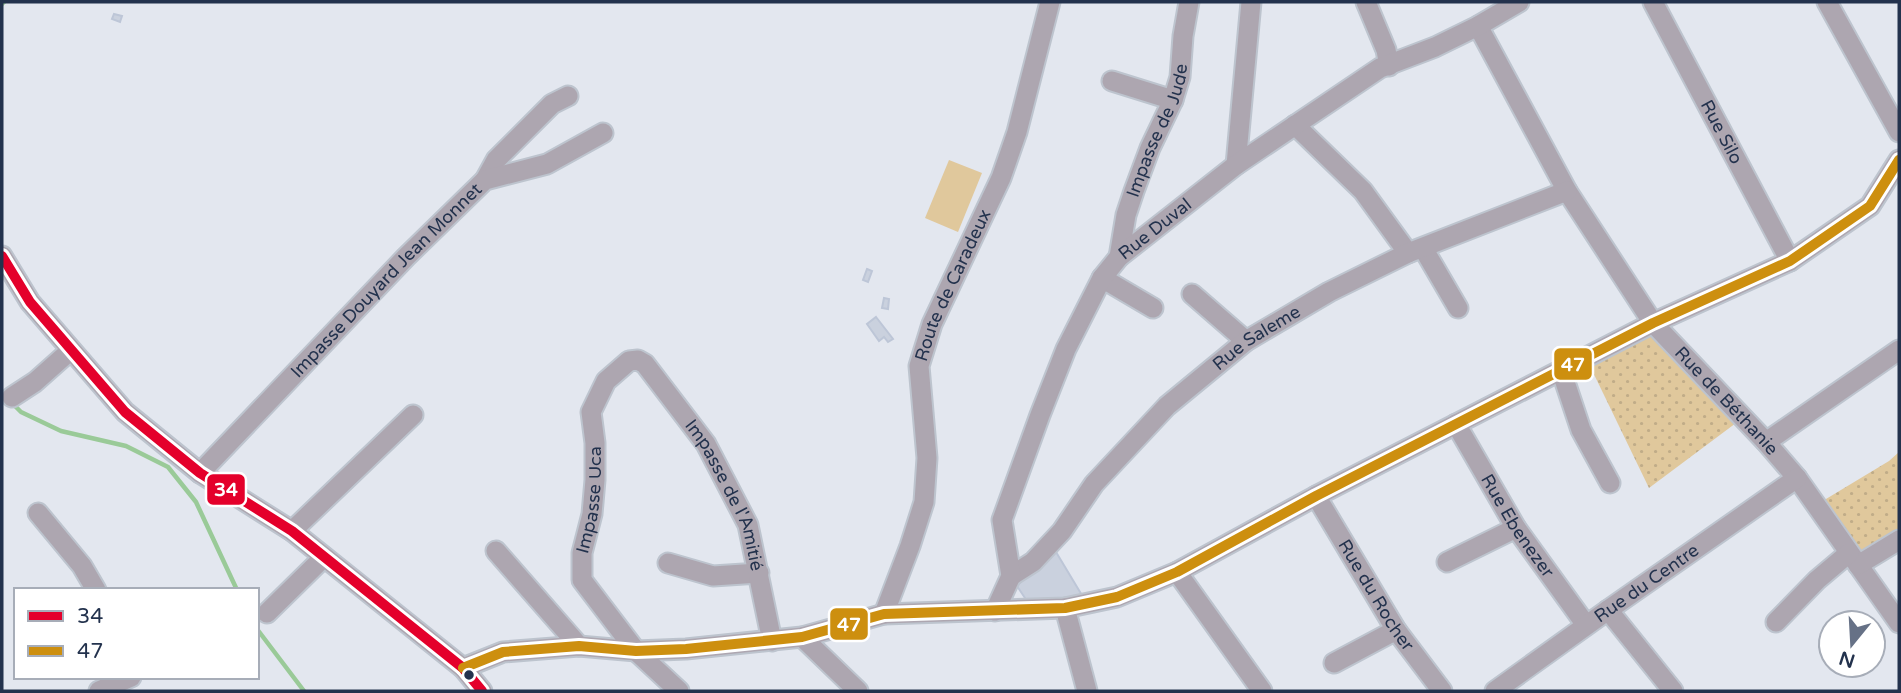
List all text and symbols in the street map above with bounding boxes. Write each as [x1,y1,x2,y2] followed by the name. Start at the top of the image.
[1122,63,1192,200] street label: Impasse de Jude
[1696,96,1748,168] street label: Rue Silo
[286,178,486,382] street label: Impasse Douyard Jean Monnet
[1114,193,1196,264] street label: Rue Duval
[910,206,996,364] street label: Route de Caradeux
[1208,300,1304,375] street label: Rue Saleme
[1670,342,1783,459] street label: Rue de Béthanie
[1553,347,1593,381] line badge: 47
[1561,354,1585,376] text: 47
[680,415,768,573] street label: Impasse de l'Amitié
[571,446,606,556] street label: Impasse Uca
[1476,470,1559,582] street label: Rue Ebenezer
[206,473,246,506] line badge: 34
[214,479,238,501] text: 34
[1333,535,1419,655] street label: Rue du Rocher
[1590,539,1703,627] street label: Rue du Centre
[14,588,259,679] legend
[77,604,103,629] text: 34
[829,607,869,641] line badge: 47
[1817,609,1887,679] north arrow
[837,614,861,636] text: 47
[77,639,103,664] text: 47
[1836,646,1858,672] text: N
[462,668,476,682] unlabelled marker

